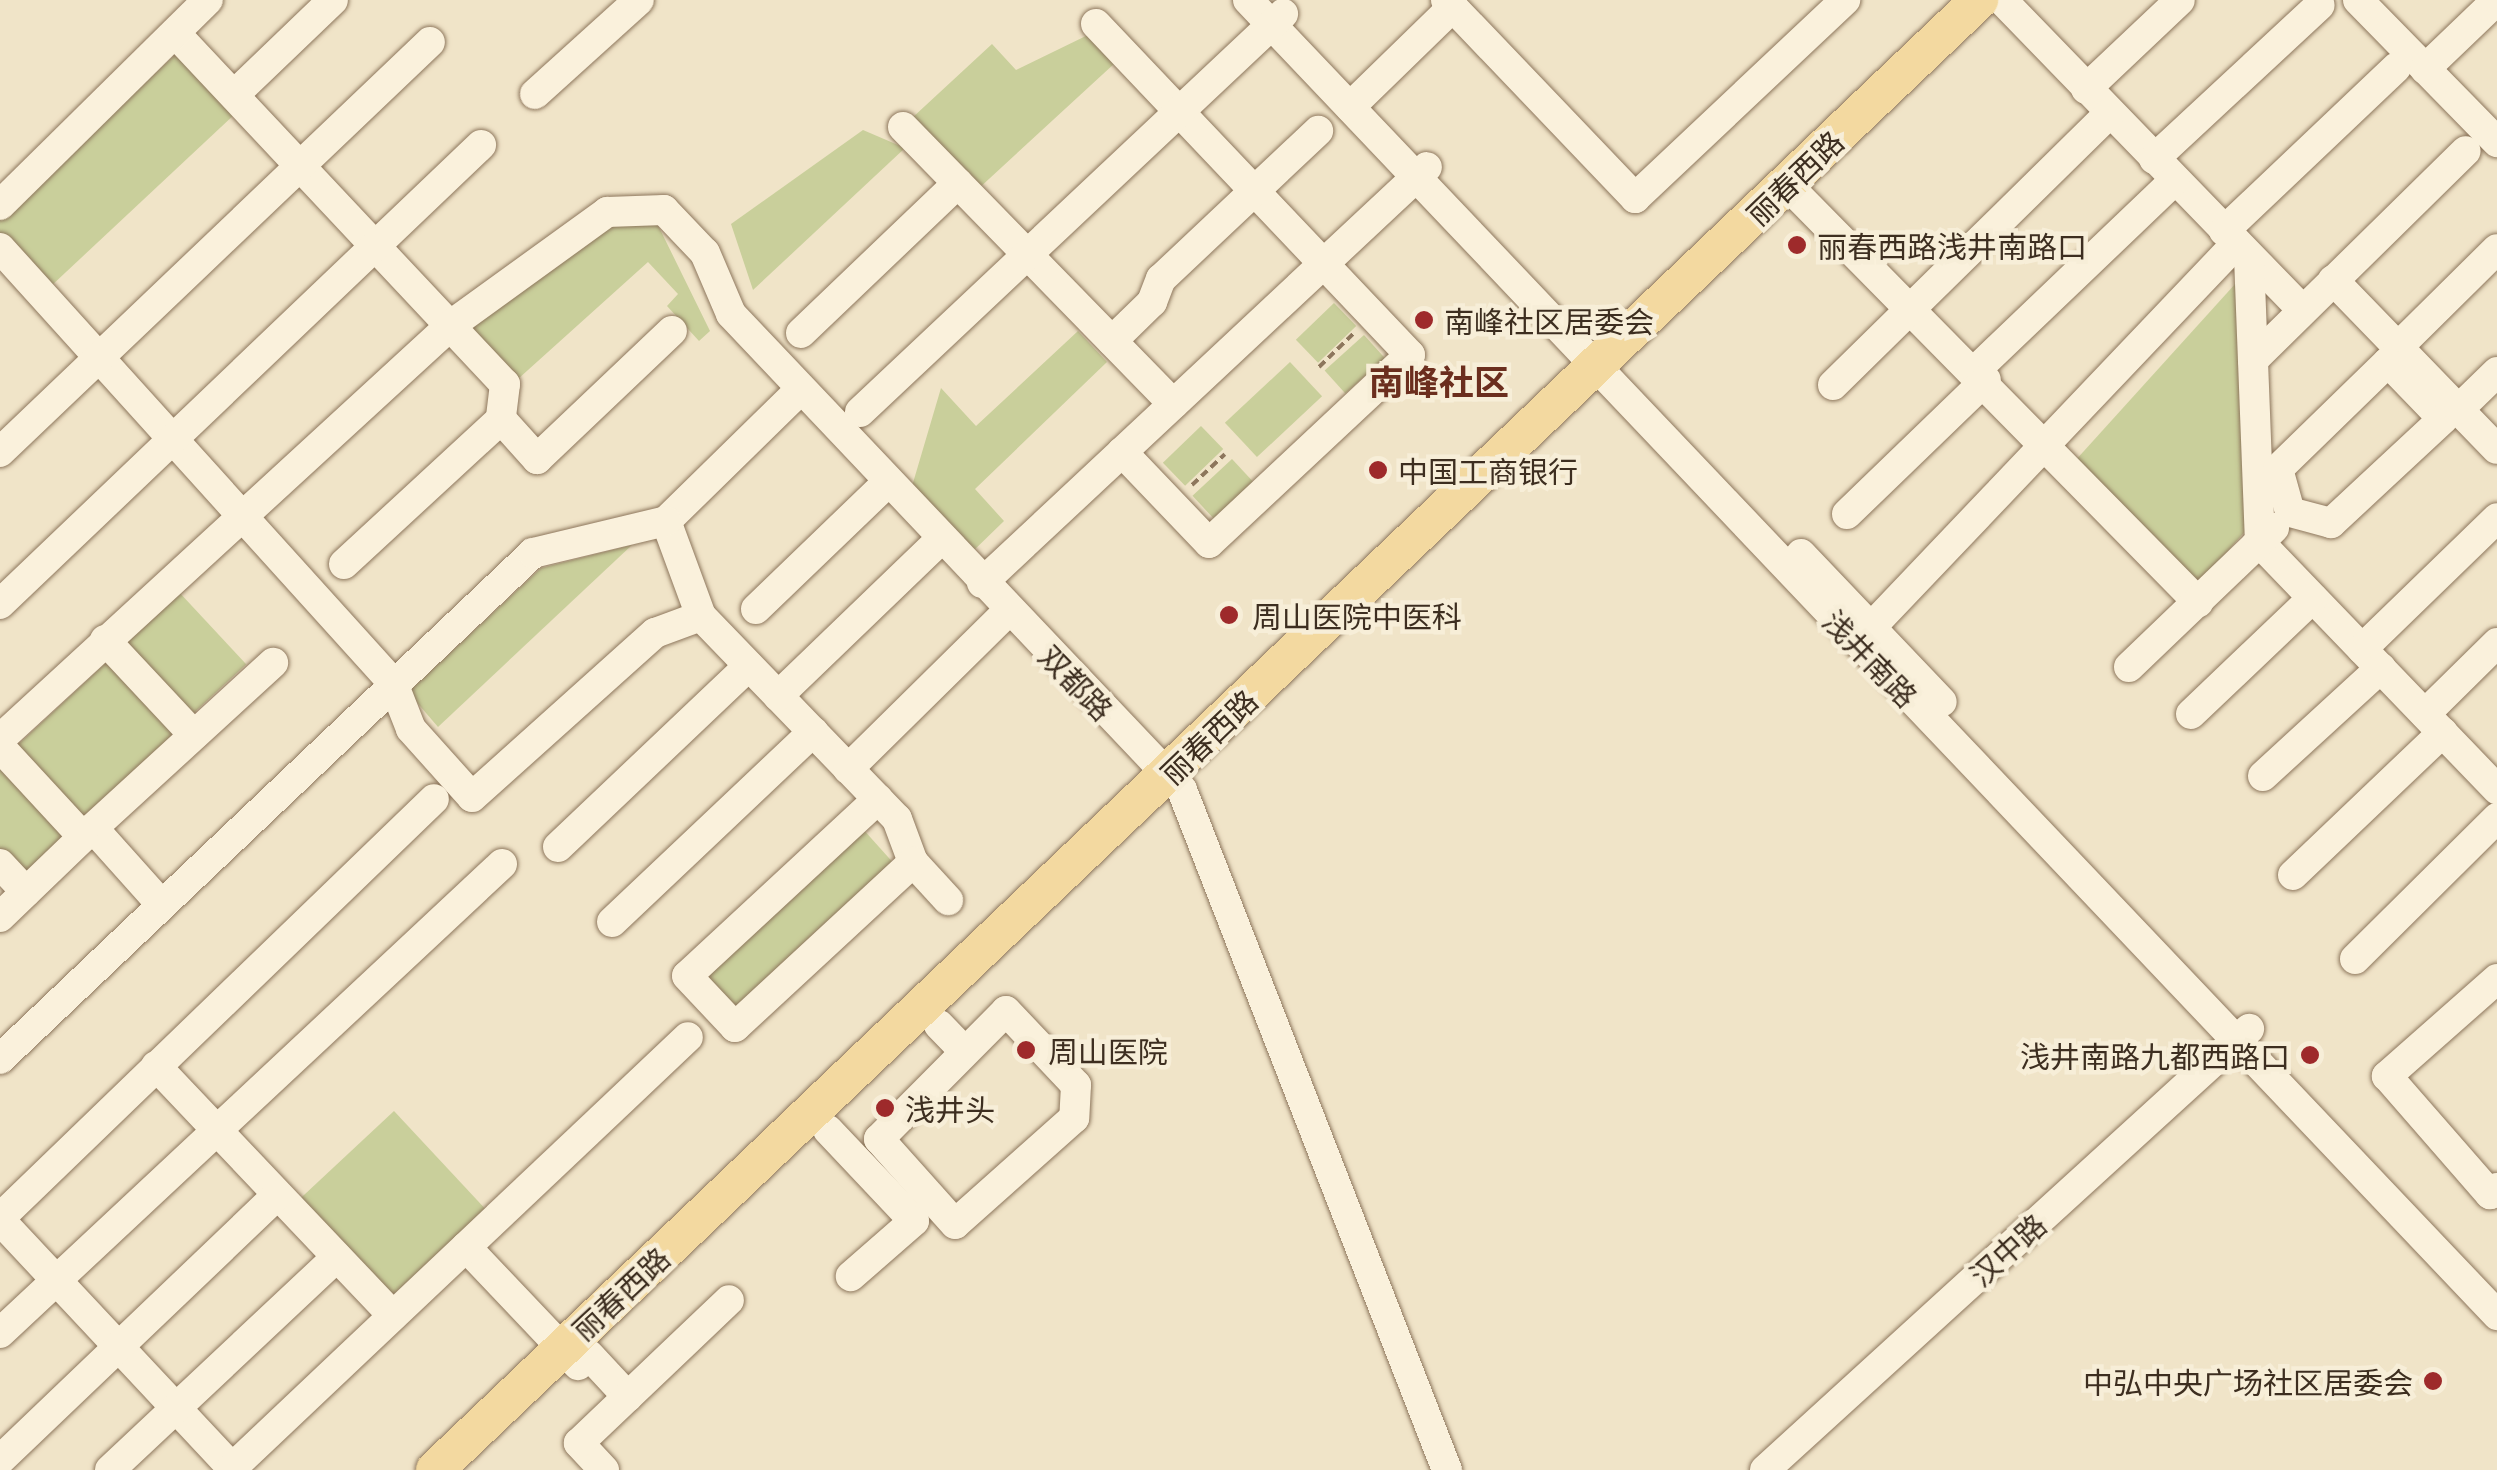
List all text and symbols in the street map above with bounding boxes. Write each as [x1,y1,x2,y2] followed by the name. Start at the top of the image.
[1738,122,1850,232] street label: 丽春西路
[1817,227,2087,263] place label: 丽春西路浅井南路口
[1786,234,1808,256] marker: 丽春西路浅井南路口
[1444,302,1654,338] place label: 南峰社区居委会
[1413,309,1435,331] marker: 南峰社区居委会
[1369,359,1509,401] district label: 南峰社区
[1398,452,1578,488] place label: 中国工商银行
[1367,459,1389,481] marker: 中国工商银行
[1252,597,1462,633] place label: 周山医院中医科
[1216,602,1242,628] marker: 周山医院中医科
[1816,602,1926,714] street label: 浅井南路
[1033,637,1121,727] street label: 双都路
[1152,681,1264,791] street label: 丽春西路
[1048,1032,1168,1068] place label: 周山医院
[1013,1037,1039,1063] marker: 周山医院
[2020,1037,2290,1073] place label: 浅井南路九都西路口
[2299,1044,2321,1066] marker: 浅井南路九都西路口
[905,1090,995,1126] place label: 浅井头
[874,1097,896,1119] marker: 浅井头
[1962,1206,2052,1292] street label: 汉中路
[564,1239,676,1347] street label: 丽春西路
[2083,1363,2413,1399] place label: 中弘中央广场社区居委会
[2422,1370,2444,1392] marker: 中弘中央广场社区居委会

